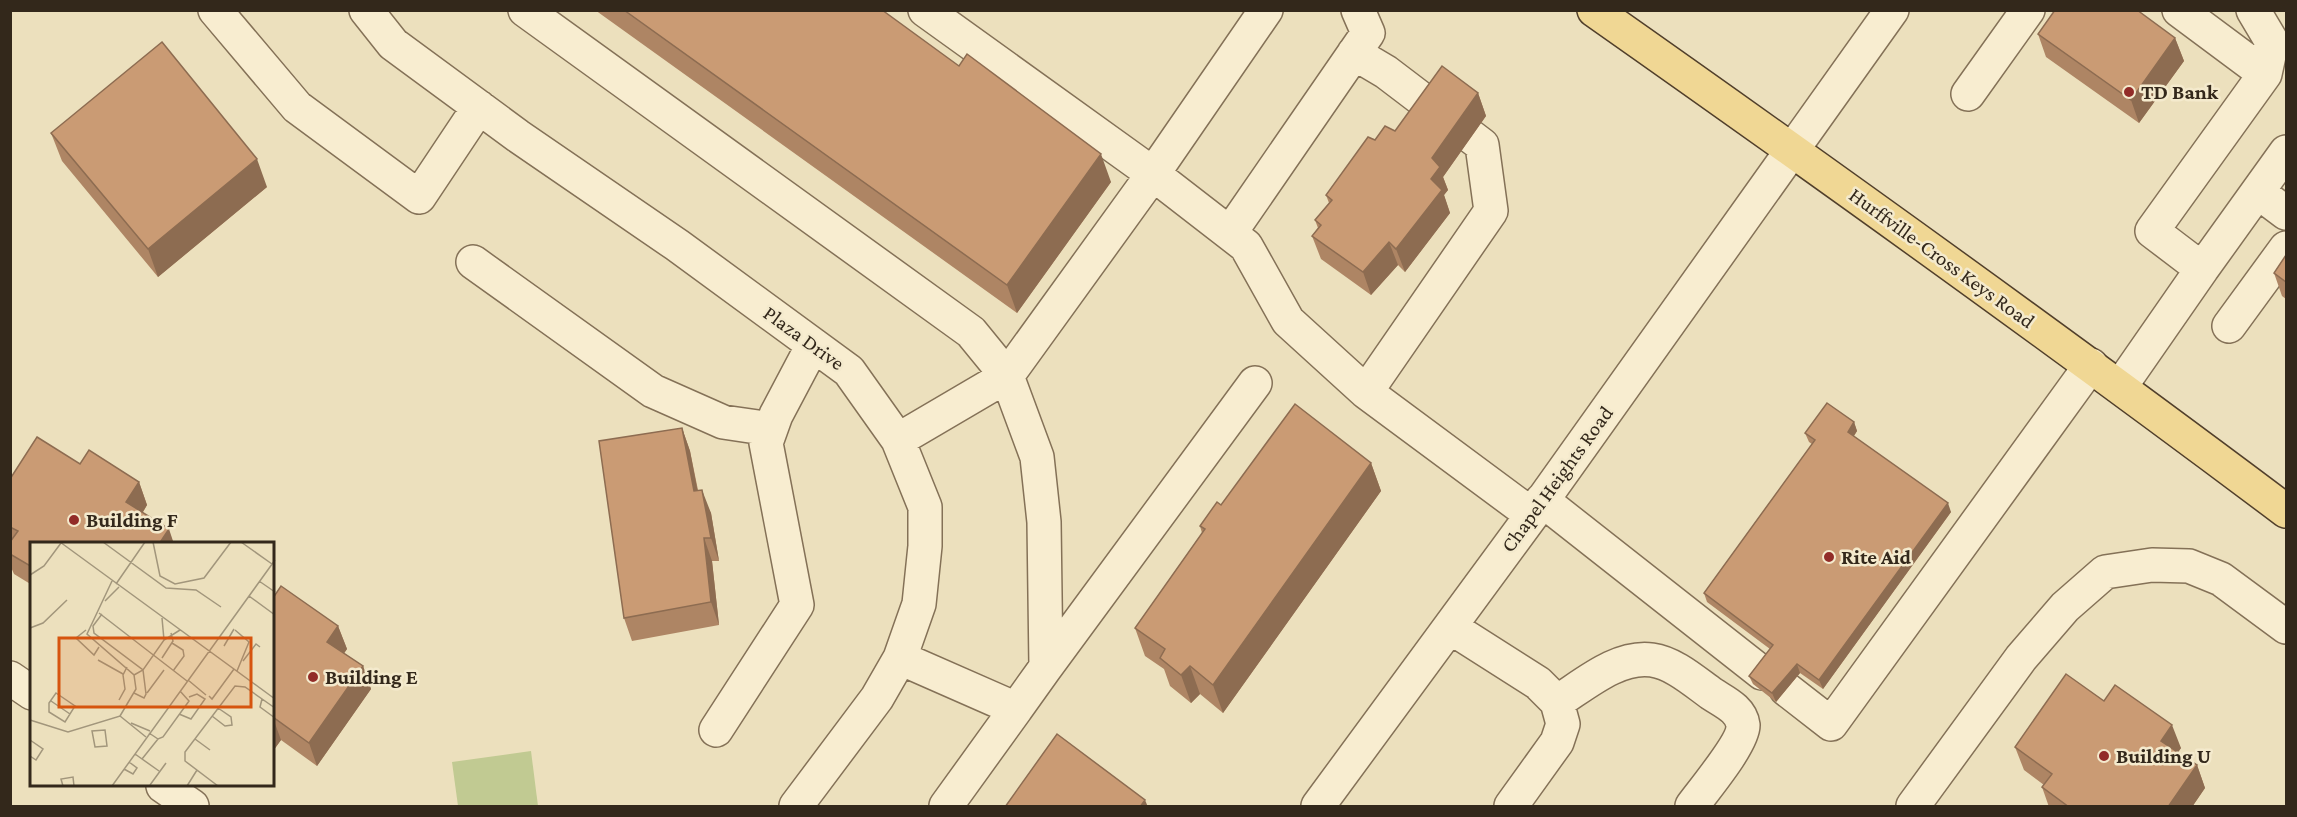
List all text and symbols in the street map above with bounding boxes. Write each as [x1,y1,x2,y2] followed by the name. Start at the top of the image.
[2141,80,2219,104] place label: TD Bank
[2122,85,2136,99] marker: TD Bank
[1845,183,2039,333] street label: Hurffville-Cross Keys Road
[759,301,849,375] street label: Plaza Drive
[1496,401,1618,557] street label: Chapel Heights Road
[86,508,178,532] place label: Building F
[67,513,81,527] marker: Building F
[30,542,274,787] inset map
[1841,545,1912,569] place label: Rite Aid
[1822,550,1836,564] marker: Rite Aid
[325,665,418,689] place label: Building E
[306,670,320,684] marker: Building E
[2116,744,2211,768] place label: Building U
[2097,749,2111,763] marker: Building U

